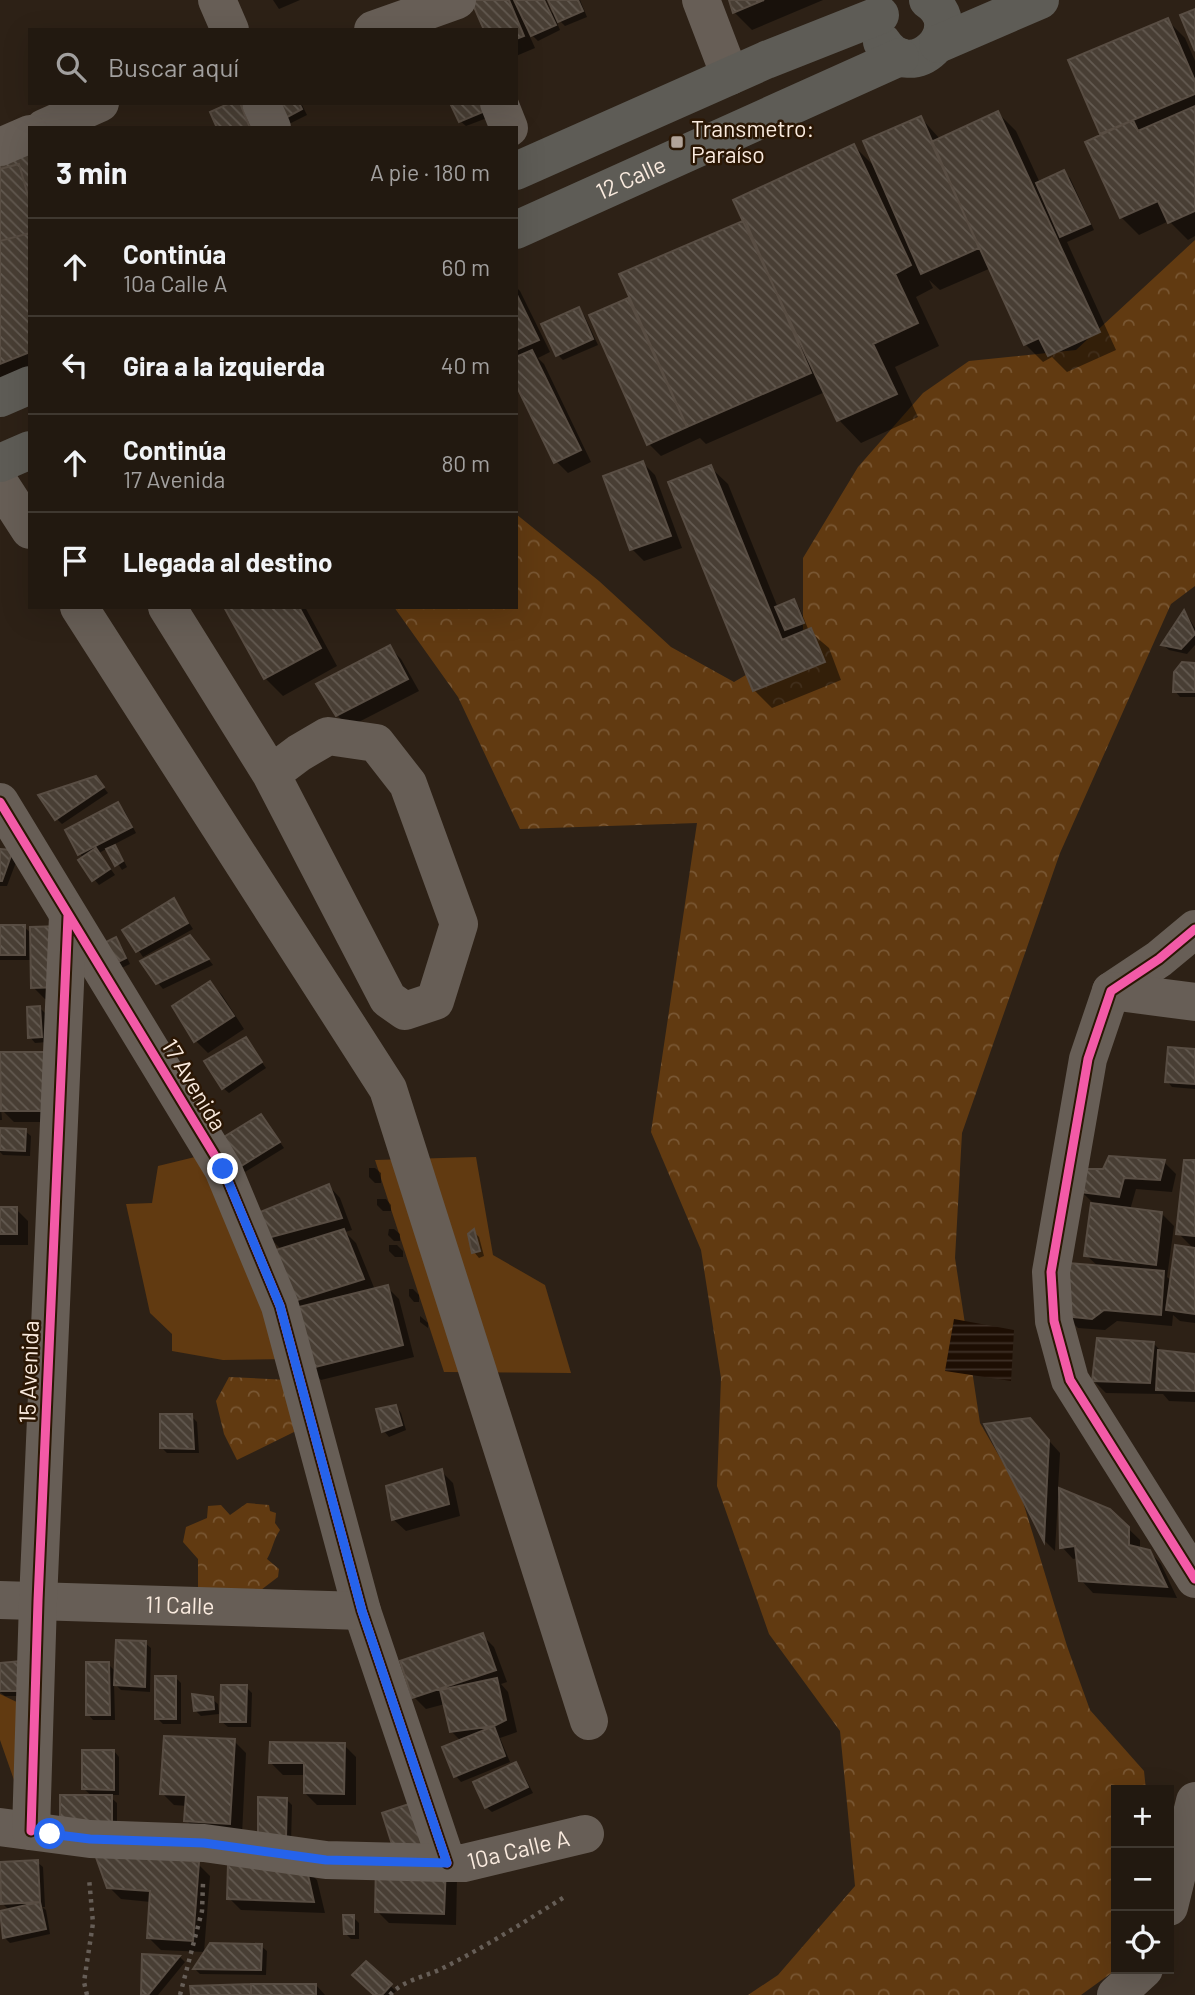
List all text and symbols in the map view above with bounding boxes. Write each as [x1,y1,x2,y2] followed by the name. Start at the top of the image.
[28,28,518,105] search box
[52,48,90,86] icon: search
[108,51,239,82] text: Buscar aquí
[691,114,814,168] place label: Transmetro: Paraíso
[669,134,685,150] marker: Transmetro: Paraíso
[591,149,670,205] street label: 12 Calle
[56,154,127,190] text: 3 min
[370,158,490,186] text: A pie · 180 m
[123,238,226,269] text: Continúa
[56,248,94,286] icon: ahead
[442,253,490,281] text: 60 m
[123,269,227,297] text: 10a Calle A
[56,346,94,384] icon: left
[123,350,325,381] text: Gira a la izquierda
[441,351,490,379] text: 40 m
[123,434,226,465] text: Continúa
[56,444,94,482] icon: ahead
[441,449,490,477] text: 80 m
[123,465,225,493] text: 17 Avenida
[56,542,94,580] icon: arrive
[123,546,332,577] text: Llegada al destino
[157,1033,233,1136] street label: 17 Avenida
[207,1153,238,1184] route end
[12,1320,44,1424] street label: 15 Avenida
[145,1589,215,1620] street label: 11 Calle
[1111,1785,1174,1974] map controls
[1111,1785,1174,1848] button: +
[34,1818,65,1849] route start
[464,1823,572,1875] street label: 10a Calle A
[1111,1848,1174,1911] button: −
[1111,1911,1174,1974] button: locate

